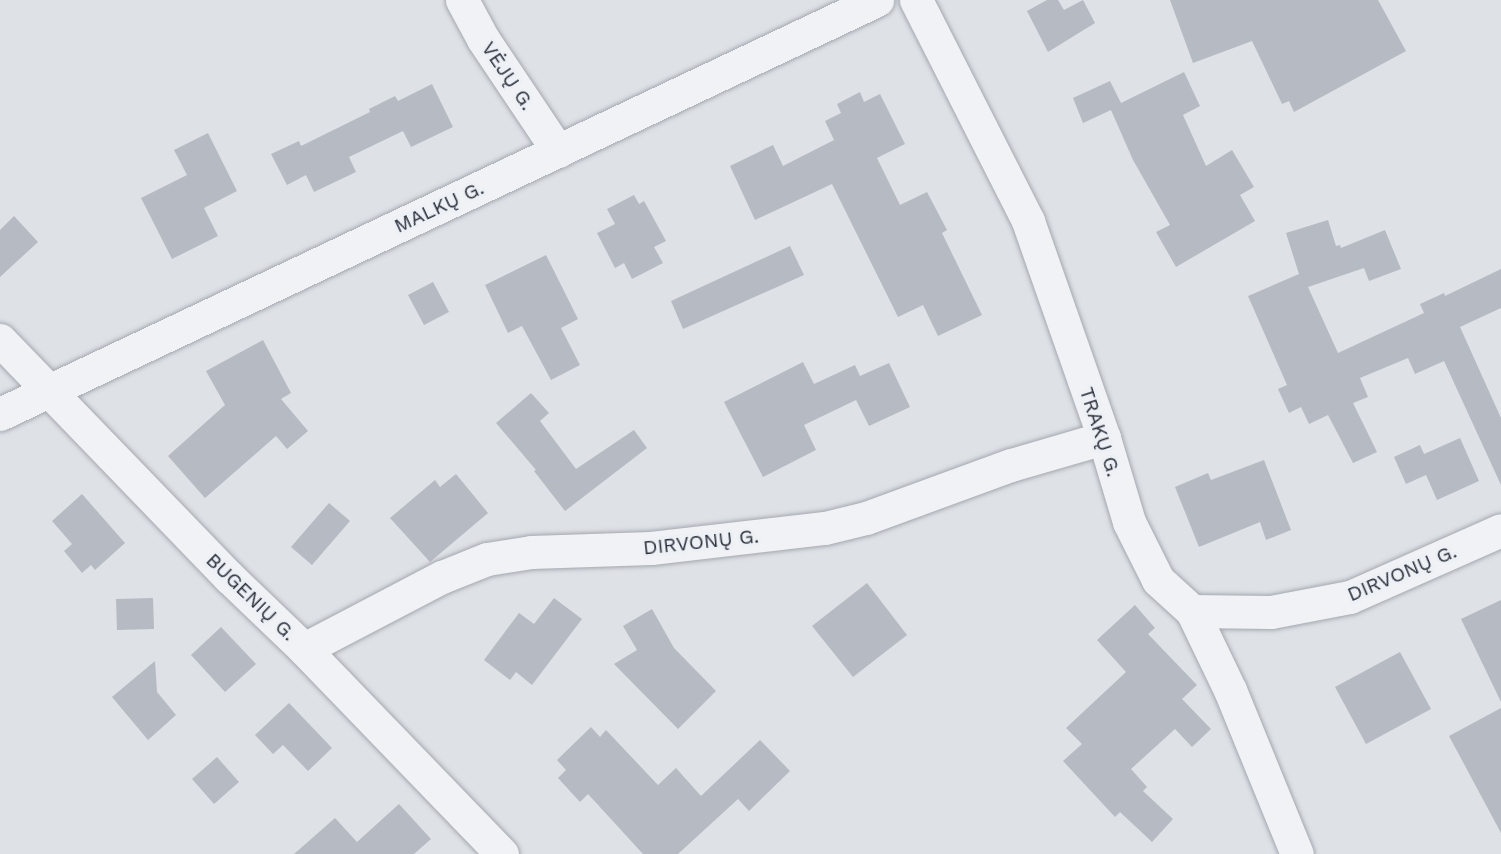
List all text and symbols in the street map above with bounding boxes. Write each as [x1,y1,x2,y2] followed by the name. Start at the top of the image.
[476,37,540,115] street label: VĖJŲ G.
[390,176,488,238] street label: MALKŲ G.
[1074,384,1126,480] street label: TRAKŲ G.
[642,524,760,560] street label: DIRVONŲ G.
[1344,539,1460,607] street label: DIRVONŲ G.
[201,548,301,646] street label: BUGENIŲ G.

